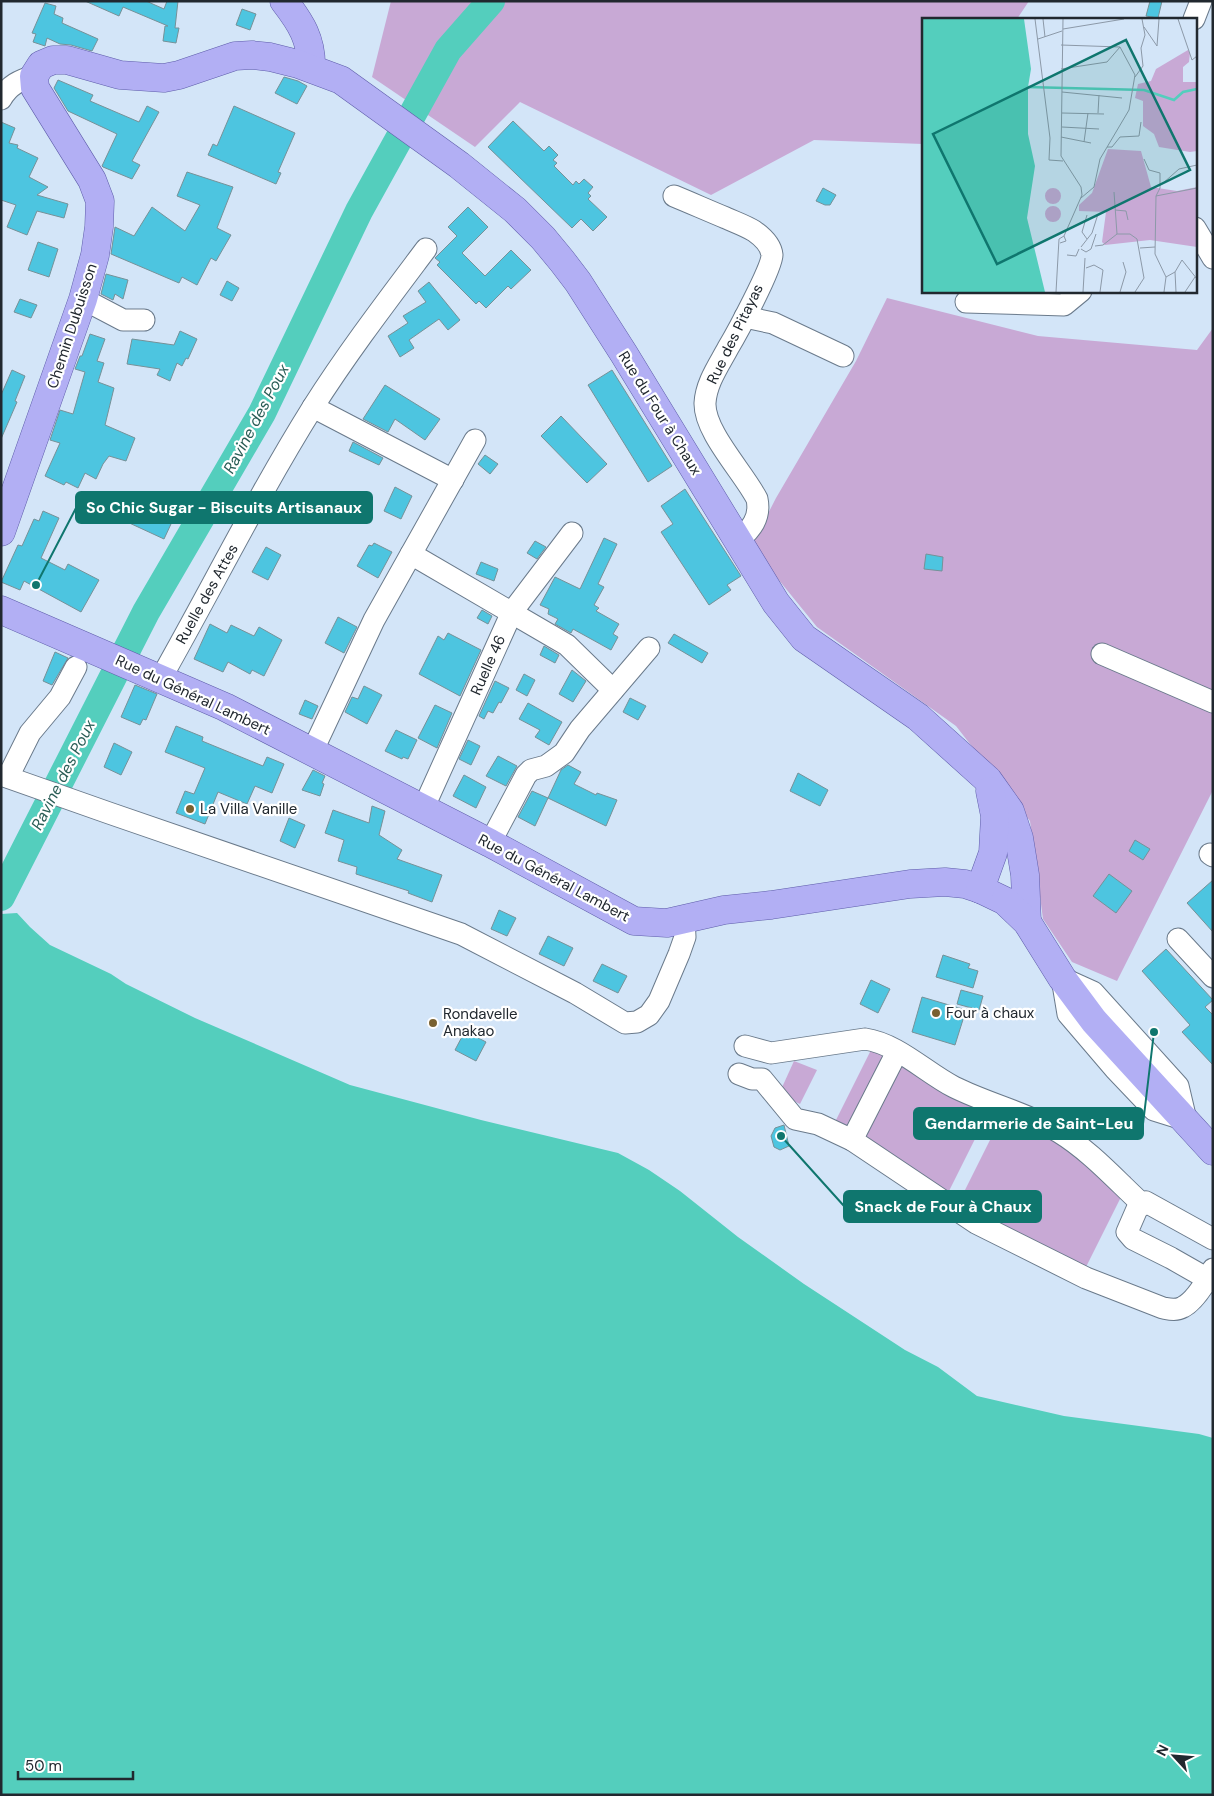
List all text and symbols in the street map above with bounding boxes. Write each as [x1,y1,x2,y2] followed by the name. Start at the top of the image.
[922,18,1196,292] inset map
[42,261,102,391] street label: Chemin Dubuisson
[702,281,768,387] street label: Rue des Pitayas
[614,347,707,479] street label: Rue du Four à Chaux
[218,360,294,477] water label: Ravine des Poux
[76,492,372,523] callout: So Chic Sugar - Biscuits Artisanaux
[86,497,362,518] text: So Chic Sugar - Biscuits Artisanaux
[171,540,243,648] street label: Ruelle des Attes
[466,632,510,698] street label: Ruelle 46
[112,650,274,740] street label: Rue du Général Lambert
[26,716,100,834] water label: Ravine des Poux
[200,799,297,819] place label: La Villa Vanille
[184,803,196,815] marker: La Villa Vanille
[475,830,633,927] street label: Rue du Général Lambert
[946,1003,1035,1023] place label: Four à chaux
[443,1004,518,1041] place label: Rondavelle Anakao
[930,1007,942,1019] marker: Four à chaux
[427,1017,439,1029] marker: Rondavelle Anakao
[914,1108,1143,1139] callout: Gendarmerie de Saint-Leu
[925,1113,1133,1134] text: Gendarmerie de Saint-Leu
[844,1191,1041,1222] callout: Snack de Four à Chaux
[854,1196,1032,1217] text: Snack de Four à Chaux
[1149,1731,1199,1781] north arrow
[1152,1742,1173,1759] text: N
[18,1748,132,1780] scale bar
[25,1756,62,1776] text: 50 m

